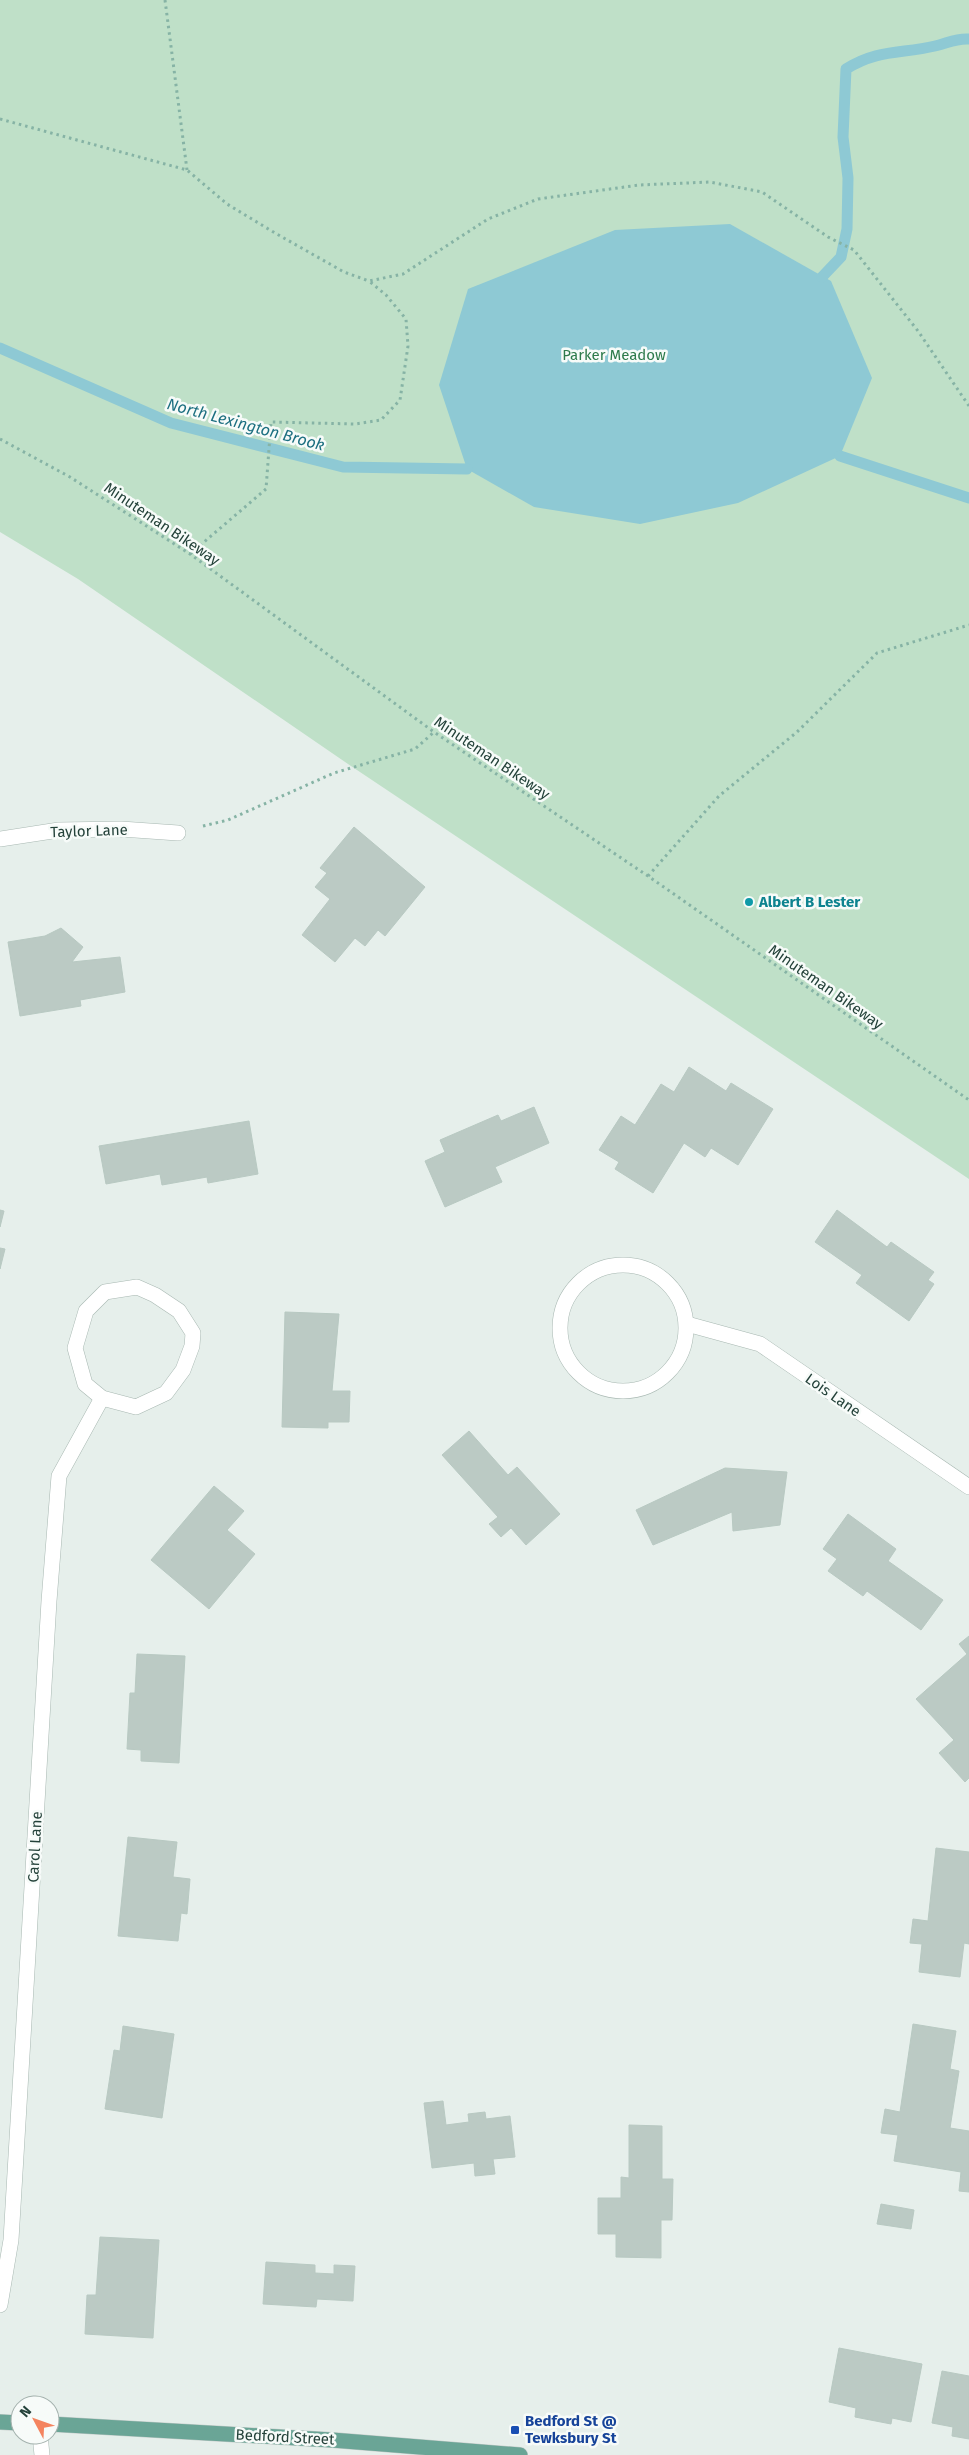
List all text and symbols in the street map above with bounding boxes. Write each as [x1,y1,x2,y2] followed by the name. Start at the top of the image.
[562,346,666,364] park label: Parker Meadow
[165,394,327,455] water label: North Lexington Brook
[101,479,224,570] street label: Minuteman Bikeway
[431,713,554,804] street label: Minuteman Bikeway
[50,821,128,841] street label: Taylor Lane
[758,893,861,911] place label: Albert B Lester
[743,896,755,908] marker: Albert B Lester
[765,941,887,1034] street label: Minuteman Bikeway
[802,1369,864,1421] street label: Lois Lane
[24,1811,46,1883] street label: Carol Lane
[10,2395,60,2445] north arrow
[16,2403,35,2421] text: N
[525,2412,617,2447] place label: Bedford St @ Tewksbury St
[509,2424,521,2436] marker: Bedford St @ Tewksbury St
[235,2425,335,2449] street label: Bedford Street

